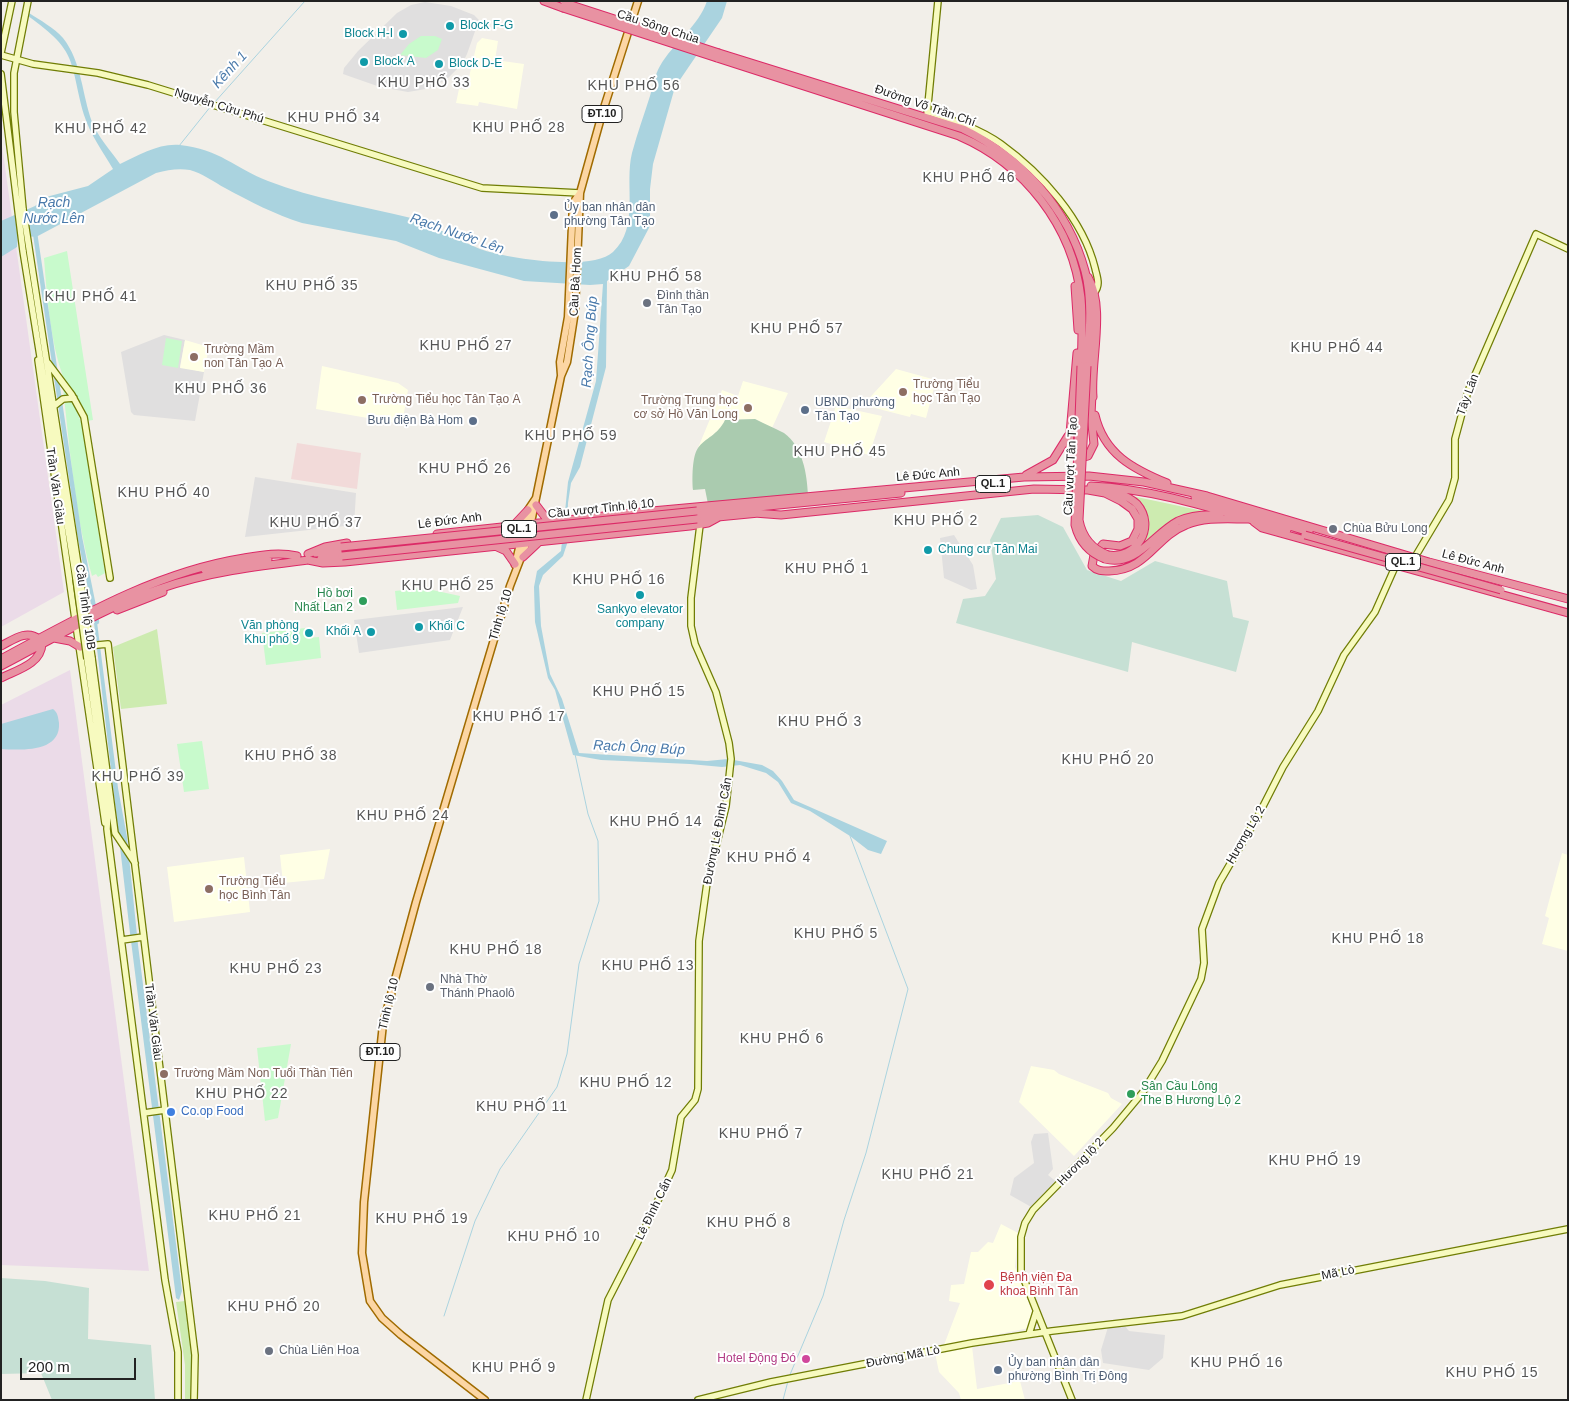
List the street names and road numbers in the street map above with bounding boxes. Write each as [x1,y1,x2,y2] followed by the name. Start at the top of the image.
[615,7,701,47] street label: Cầu Sông Chùa
[873,82,977,130] street label: Đường Võ Trần Chí
[173,86,265,126] street label: Nguyễn Cửu Phú
[582,106,622,122] road number: ĐT.10
[567,247,585,317] street label: Cầu Bà Hom
[1454,372,1482,418] street label: Tây Lân
[1061,416,1081,516] street label: Cầu vượt Tân Tạo
[42,447,68,525] street label: Trần Văn Giàu
[895,465,961,485] street label: Lê Đức Anh
[976,476,1010,492] road number: QL.1
[547,496,655,522] street label: Cầu vượt Tỉnh lộ 10
[417,510,483,532] street label: Lê Đức Anh
[502,520,536,538] road number: QL.1
[1440,547,1506,577] street label: Lê Đức Anh
[1386,554,1420,570] road number: QL.1
[72,563,98,651] street label: Cầu Tỉnh lộ 10B
[486,588,516,642] street label: Tỉnh lộ 10
[701,776,735,886] street label: Đường Lê Đình Cẩn
[1224,803,1268,867] street label: Hương Lộ 2
[376,977,402,1031] street label: Tỉnh lộ 10
[141,983,165,1061] street label: Trần Văn Giàu
[360,1044,400,1060] road number: ĐT.10
[1055,1135,1107,1189] street label: Hương lộ 2
[633,1176,675,1242] street label: Lê Đình Cẩn
[1320,1263,1356,1283] street label: Mã Lò
[865,1343,941,1371] street label: Đường Mã Lò

